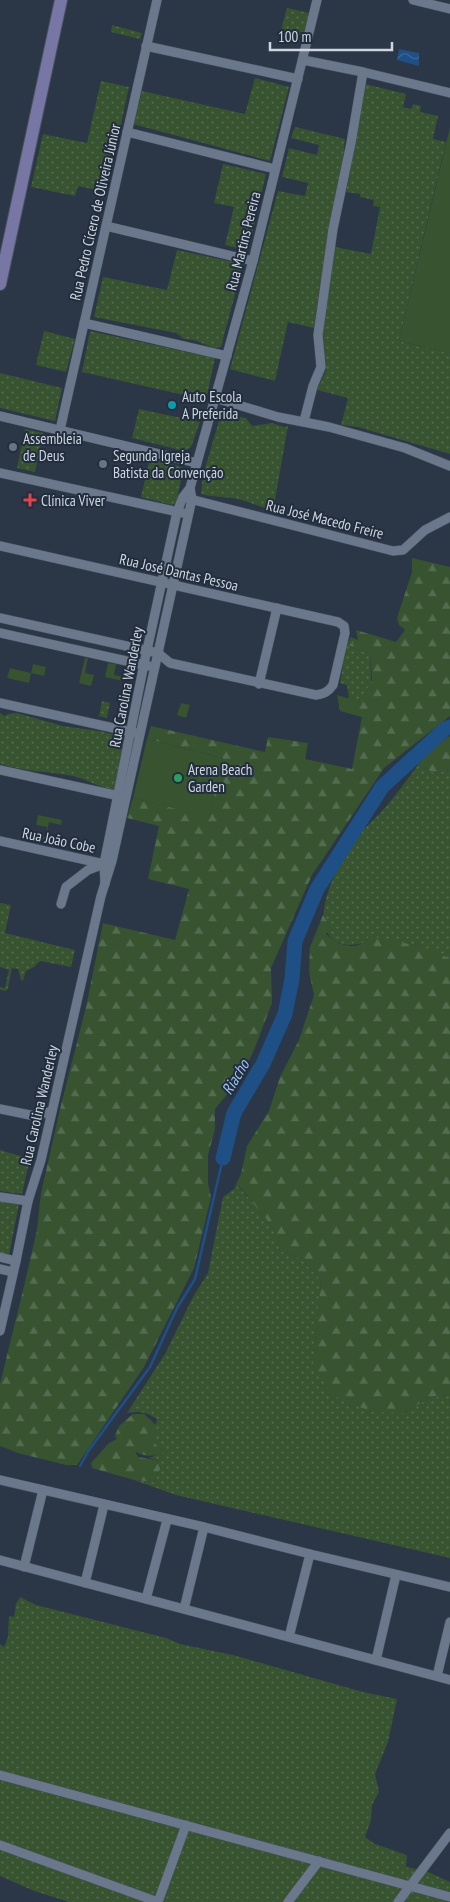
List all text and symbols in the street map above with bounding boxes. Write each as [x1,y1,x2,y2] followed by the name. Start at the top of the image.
[270,20,392,52] scale bar
[278,27,311,46] text: 100 m
[65,121,125,302] street label: Rua Pedro Cícero de Oliveira Júnior
[222,190,264,292] street label: Rua Martins Pereira
[182,387,242,423] place label: Auto Escola A Preferida
[166,399,178,411] marker: Auto Escola A Preferida
[23,429,82,465] place label: Assembleia de Deus
[7,441,19,453] marker: Assembleia de Deus
[113,446,223,482] place label: Segunda Igreja Batista da Convenção
[97,458,109,470] marker: Segunda Igreja Batista da Convenção
[41,491,106,510] place label: Clínica Viver
[23,493,37,507] marker: Clínica Viver
[264,495,386,543] street label: Rua José Macedo Freire
[118,549,240,595] street label: Rua José Dantas Pessoa
[105,625,147,749] street label: Rua Carolina Wanderley
[188,760,252,796] place label: Arena Beach Garden
[172,772,184,784] marker: Arena Beach Garden
[21,823,97,857] street label: Rua João Cobe
[16,1043,62,1167] street label: Rua Carolina Wanderley
[217,1055,254,1098] water label: Riacho

